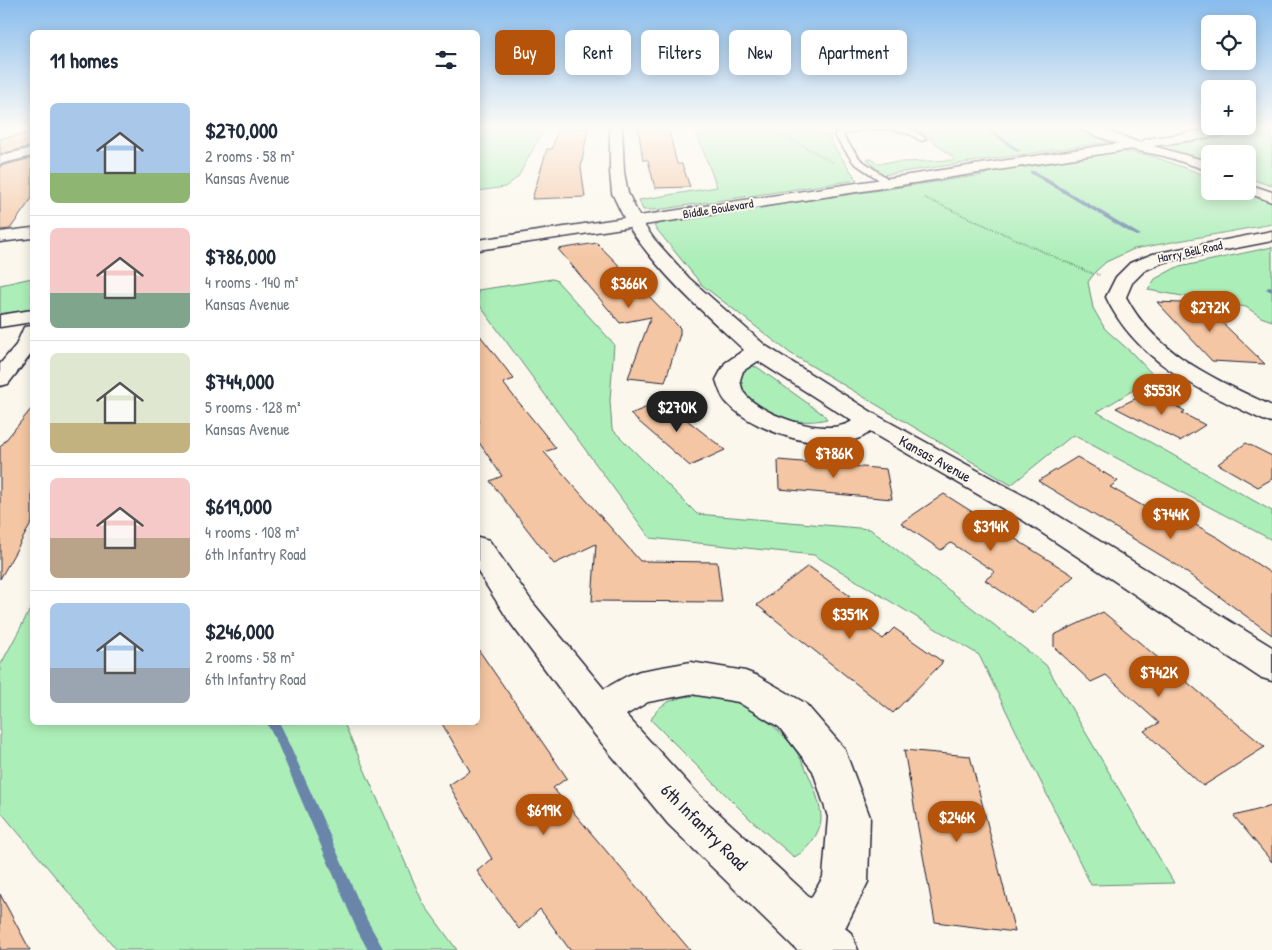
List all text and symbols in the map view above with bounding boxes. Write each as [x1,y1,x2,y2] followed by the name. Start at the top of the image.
[1201,15,1256,200] map controls
[1201,15,1256,70] button: locate
[495,30,555,75] chip: Buy
[565,30,631,75] chip: Rent
[641,30,719,75] chip: Filters
[729,30,791,75] chip: New
[801,30,907,75] chip: Apartment
[50,46,118,75] text: 11 homes
[432,46,460,74] icon: filters
[1201,80,1256,135] button: +
[205,116,278,145] text: $270,000
[90,123,150,183] icon: home
[205,145,295,167] text: 2 rooms · 58 m²
[1201,145,1256,200] button: −
[205,167,290,189] text: Kansas Avenue
[681,194,755,222] street label: Biddle Boulevard
[1156,236,1224,267] street label: Harry Bell Road
[205,242,276,271] text: $786,000
[90,248,150,308] icon: home
[594,266,664,309] pin: $366K
[205,271,299,293] text: 4 rooms · 140 m²
[611,272,647,294] text: $366K
[1175,290,1245,333] pin: $272K
[205,293,290,315] text: Kansas Avenue
[1190,296,1230,318] text: $272K
[205,367,274,396] text: $744,000
[90,373,150,433] icon: home
[1127,374,1197,416] pin: $553K
[1143,379,1181,401] text: $553K
[642,390,712,433] pin: $270K
[205,396,301,418] text: 5 rooms · 128 m²
[657,396,697,418] text: $270K
[205,418,290,440] text: Kansas Avenue
[895,430,975,487] street label: Kansas Avenue
[799,436,869,479] pin: $786K
[815,442,853,464] text: $786K
[205,492,272,521] text: $619,000
[90,498,150,558] icon: home
[1136,498,1206,540] pin: $744K
[1153,503,1189,525] text: $744K
[956,510,1026,552] pin: $314K
[973,515,1009,537] text: $314K
[205,521,299,543] text: 4 rooms · 108 m²
[205,543,306,565] text: 6th Infantry Road
[815,598,885,640] pin: $351K
[832,603,868,625] text: $351K
[205,617,274,646] text: $246,000
[90,623,150,683] icon: home
[205,646,295,668] text: 2 rooms · 58 m²
[1124,656,1194,698] pin: $742K
[1140,661,1178,683] text: $742K
[205,668,306,690] text: 6th Infantry Road
[655,778,753,876] street label: 6th Infantry Road
[509,794,579,836] pin: $619K
[527,799,561,821] text: $619K
[922,800,992,843] pin: $246K
[939,806,975,828] text: $246K

